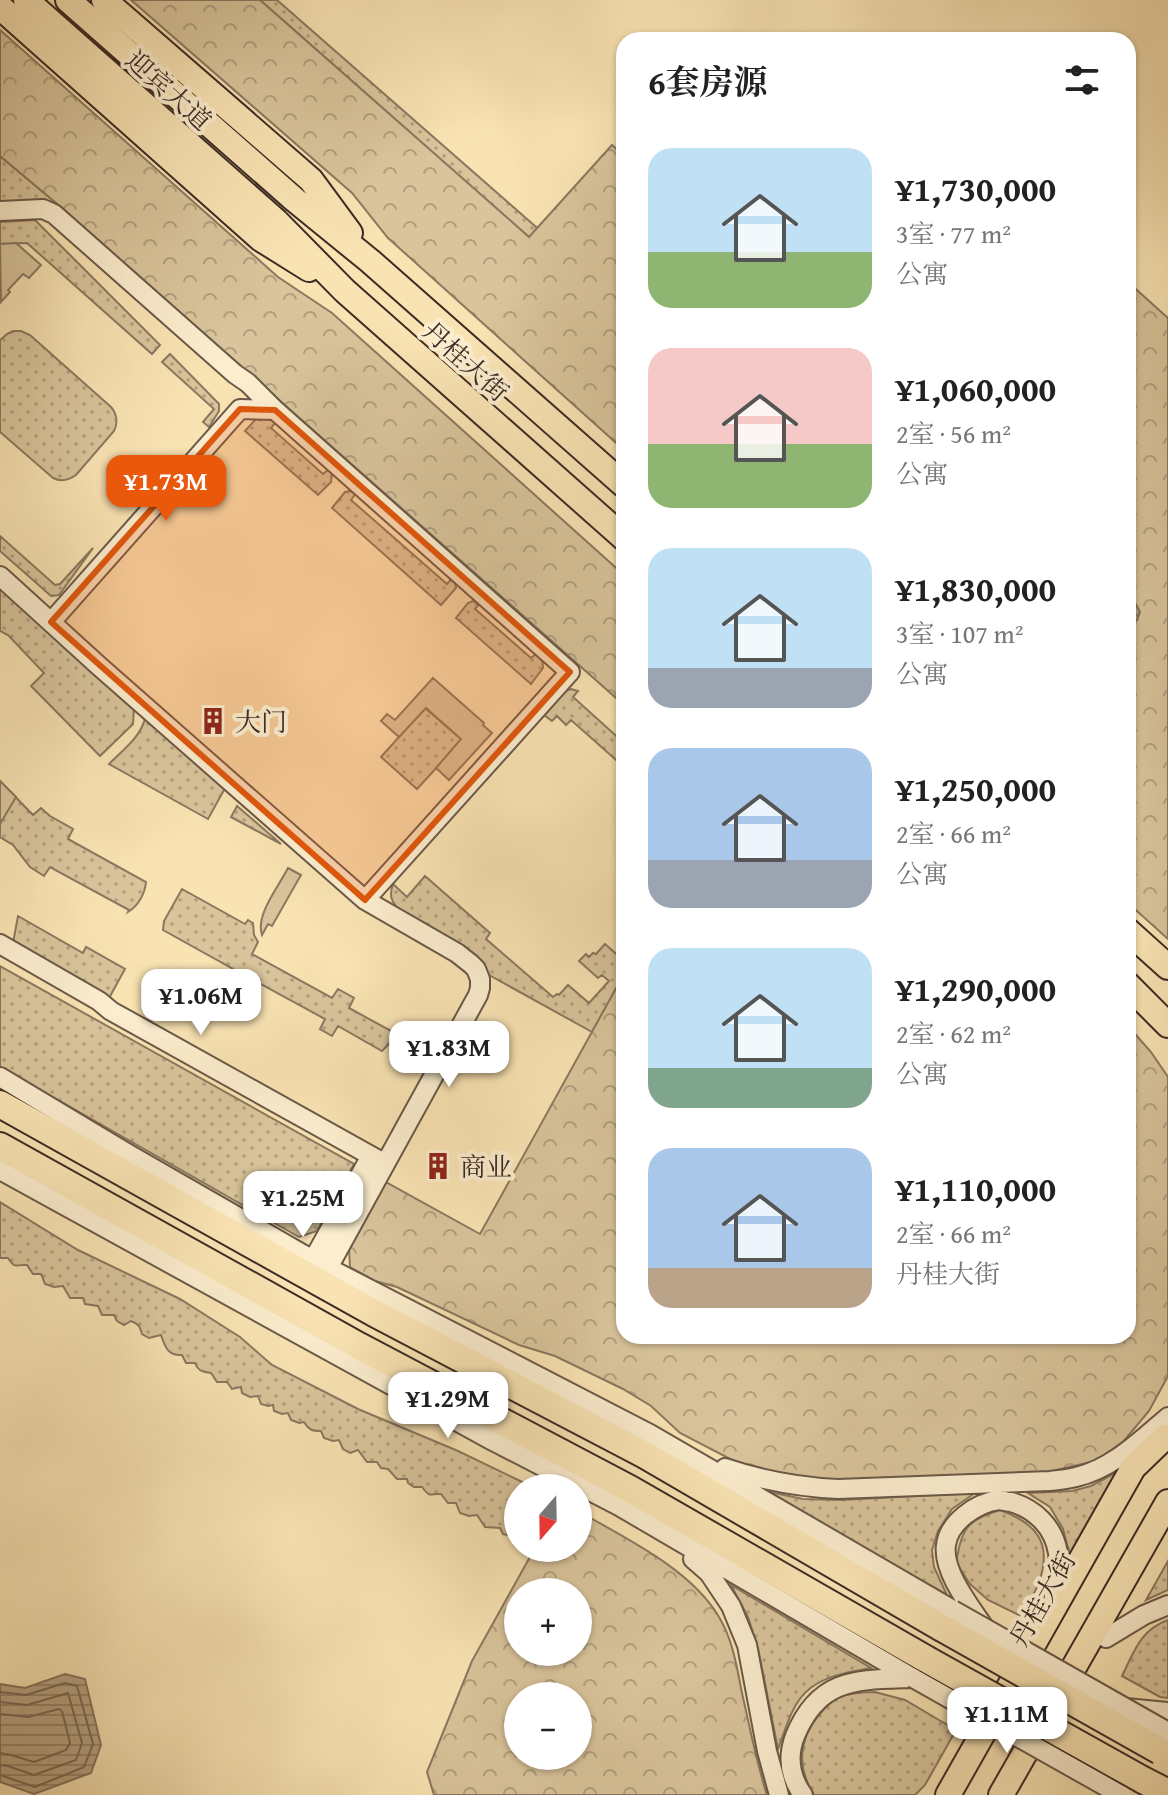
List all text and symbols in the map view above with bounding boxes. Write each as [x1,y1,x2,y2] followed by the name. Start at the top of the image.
[117,41,221,139] street label: 迎宾大道
[648,57,768,106] text: 6套房源
[1060,58,1104,102] icon: filters
[896,164,1056,213] text: ¥1,730,000
[712,180,808,276] icon: home
[896,214,1011,253] text: 3室 · 77 m²
[896,254,948,293] text: 公寓
[414,312,518,410] street label: 丹桂大街
[896,364,1056,413] text: ¥1,060,000
[712,380,808,476] icon: home
[896,414,1011,453] text: 2室 · 56 m²
[896,454,948,493] text: 公寓
[101,455,231,523] pin: ¥1.73M
[124,461,208,500] text: ¥1.73M
[896,564,1056,613] text: ¥1,830,000
[712,580,808,676] icon: home
[896,614,1024,653] text: 3室 · 107 m²
[896,654,948,693] text: 公寓
[235,702,287,741] place label: 大门
[198,706,228,736] building icon: 大门
[896,764,1056,813] text: ¥1,250,000
[712,780,808,876] icon: home
[896,814,1011,853] text: 2室 · 66 m²
[896,854,948,893] text: 公寓
[896,964,1056,1013] text: ¥1,290,000
[136,969,266,1037] pin: ¥1.06M
[159,975,243,1014] text: ¥1.06M
[712,980,808,1076] icon: home
[896,1014,1011,1053] text: 2室 · 62 m²
[384,1021,514,1089] pin: ¥1.83M
[407,1027,491,1066] text: ¥1.83M
[896,1054,948,1093] text: 公寓
[460,1147,512,1186] place label: 商业
[423,1151,453,1181] building icon: 商业
[896,1164,1056,1213] text: ¥1,110,000
[238,1171,368,1239] pin: ¥1.25M
[261,1177,345,1216] text: ¥1.25M
[712,1180,808,1276] icon: home
[896,1214,1011,1253] text: 2室 · 66 m²
[896,1254,1000,1293] text: 丹桂大街
[383,1372,513,1440] pin: ¥1.29M
[406,1378,490,1417] text: ¥1.29M
[504,1474,592,1562] north arrow
[504,1474,592,1770] map controls
[999,1544,1085,1654] street label: 丹桂大街
[504,1578,592,1666] button: +
[504,1682,592,1770] button: −
[942,1687,1072,1755] pin: ¥1.11M
[965,1693,1049,1732] text: ¥1.11M

